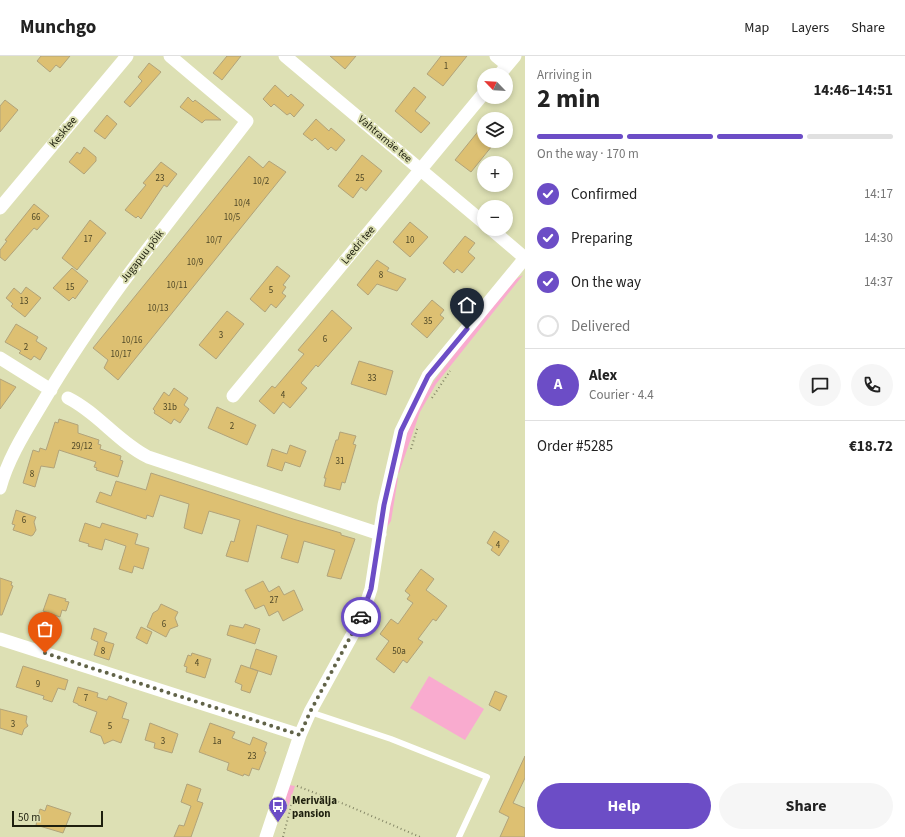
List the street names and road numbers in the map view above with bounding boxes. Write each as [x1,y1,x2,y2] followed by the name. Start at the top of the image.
[355,112,416,166] street label: Vahtramäe tee
[46,113,81,151] street label: Kesktee
[338,222,379,267] street label: Leedri tee
[117,226,168,285] street label: Jugapuu põik

